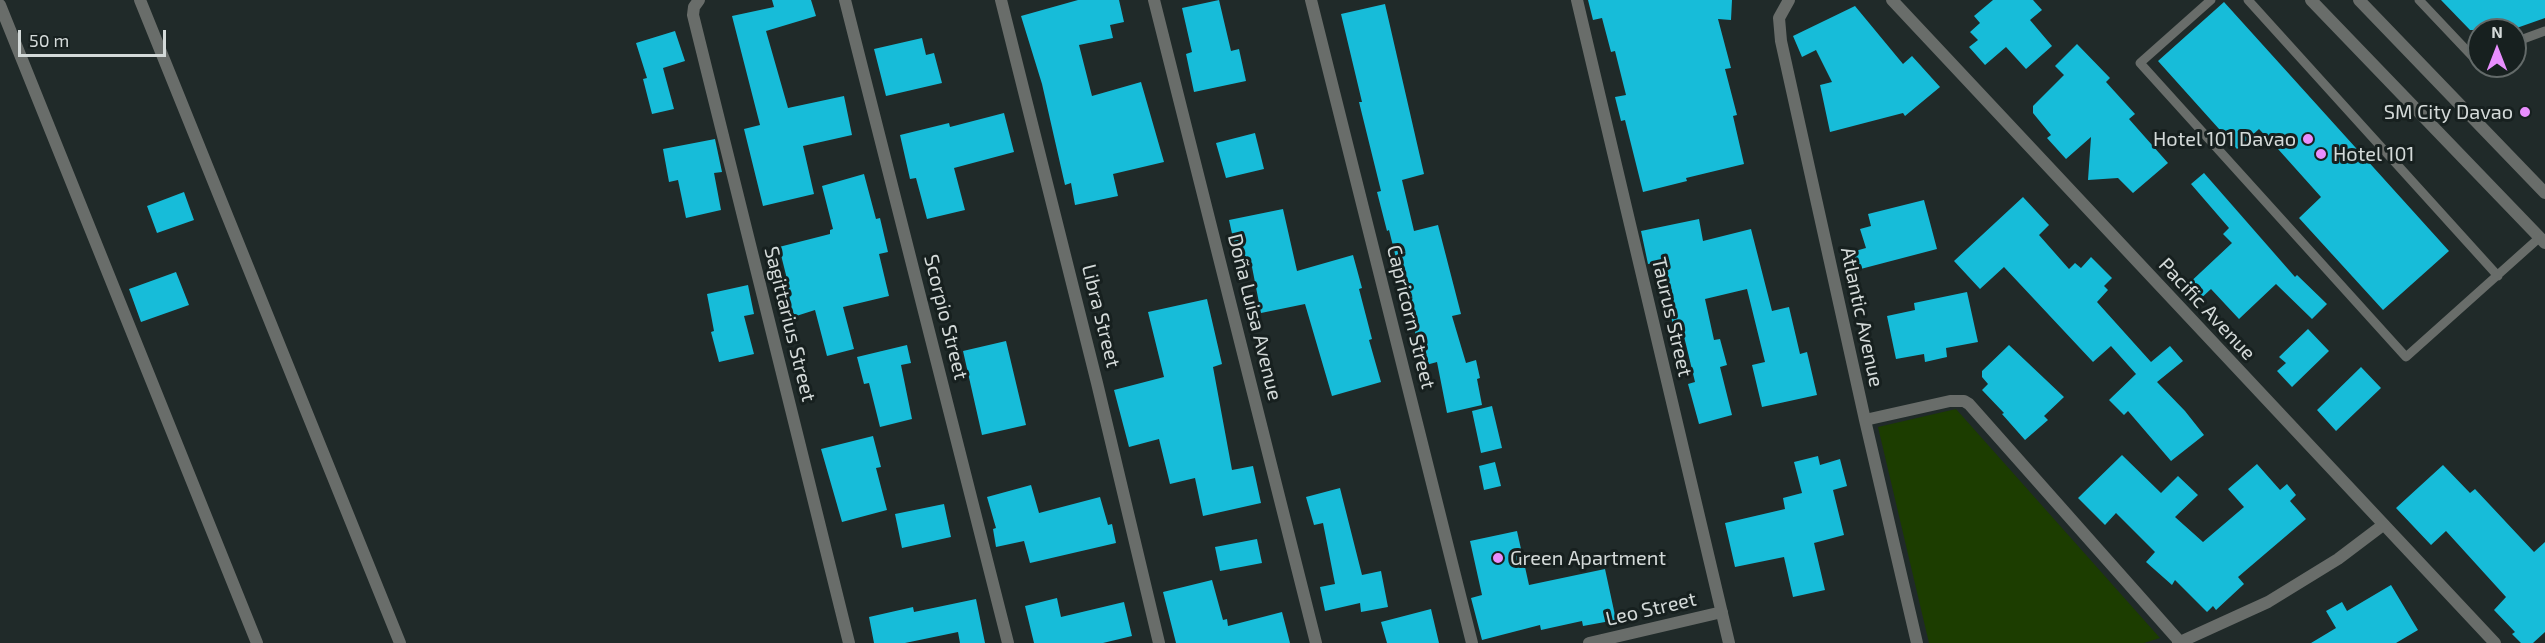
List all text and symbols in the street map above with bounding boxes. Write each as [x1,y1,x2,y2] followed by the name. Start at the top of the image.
[21,18,170,56] scale bar
[2467,18,2527,78] north arrow
[2491,22,2503,41] text: N
[29,29,69,51] text: 50 m
[2384,100,2513,124] place label: SM City Davao
[2518,105,2532,119] marker: SM City Davao
[2153,127,2296,151] place label: Hotel 101 Davao
[2301,132,2315,146] marker: Hotel 101 Davao
[2333,142,2414,166] place label: Hotel 101
[2314,147,2328,161] marker: Hotel 101
[1223,231,1287,403] street label: Doña Luisa Avenue
[1382,242,1440,392] street label: Capricorn Street
[759,244,821,404] street label: Sagittarius Street
[1835,245,1889,389] street label: Atlantic Avenue
[919,252,973,382] street label: Scorpio Street
[2154,253,2260,365] street label: Pacific Avenue
[1647,255,1697,379] street label: Taurus Street
[1077,262,1125,370] street label: Libra Street
[1510,546,1666,570] place label: Green Apartment
[1491,551,1505,565] marker: Green Apartment
[1603,587,1699,631] street label: Leo Street

